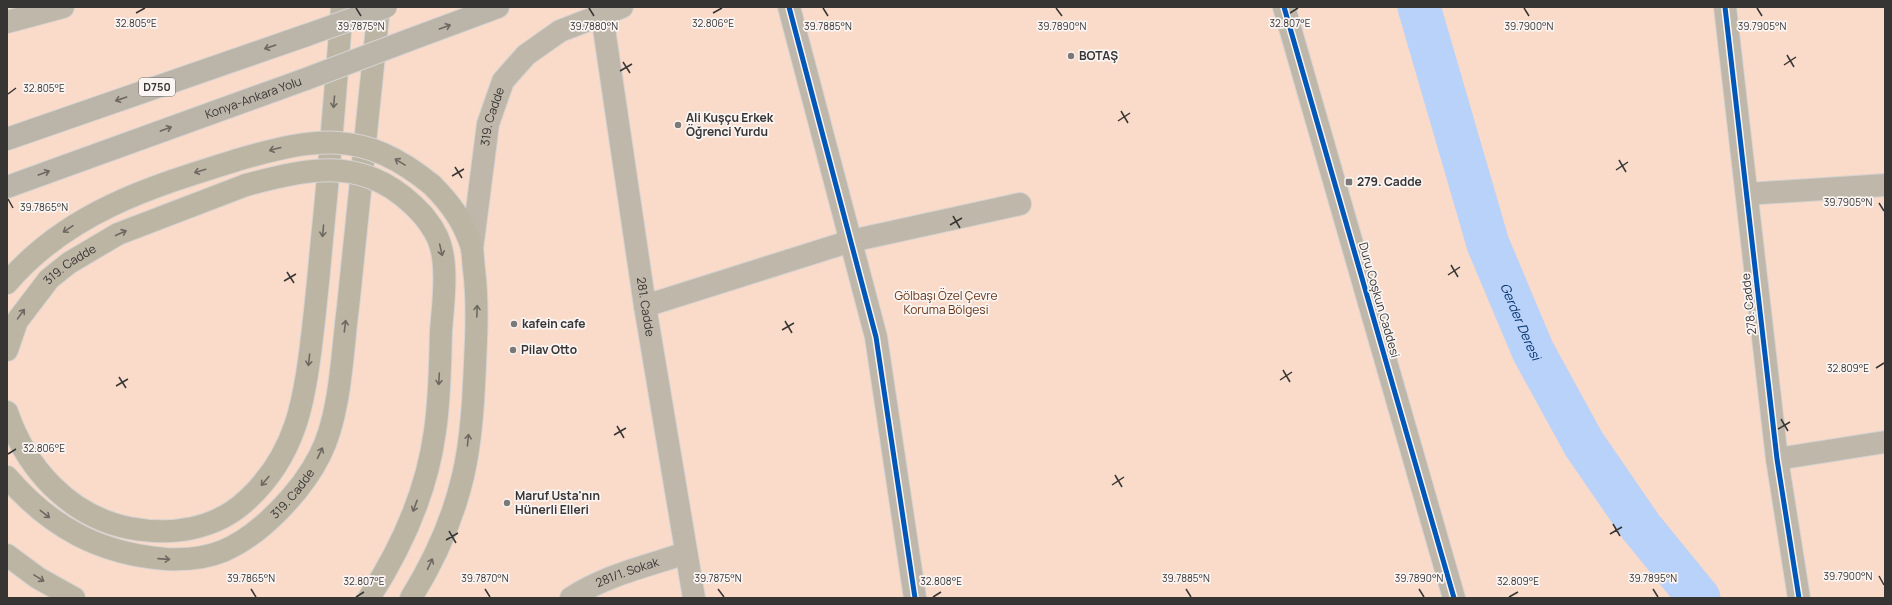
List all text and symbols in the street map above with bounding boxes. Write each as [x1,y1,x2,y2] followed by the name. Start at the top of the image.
[115,16,157,30] text: 32.805°E
[692,16,734,30] text: 32.806°E
[1270,16,1311,30] text: 32.807°E
[337,19,385,33] text: 39.7875°N
[570,19,618,33] text: 39.7880°N
[804,19,852,33] text: 39.7885°N
[1038,19,1086,33] text: 39.7890°N
[1505,19,1554,33] text: 39.7900°N
[1738,19,1786,33] text: 39.7905°N
[439,22,451,30] one-way arrow
[265,44,277,52] one-way arrow
[1079,47,1118,64] place label: BOTAŞ
[1066,51,1076,61] marker: BOTAŞ
[203,72,304,123] street label: Konya-Ankara Yolu
[139,78,175,96] road number: D750
[23,81,65,95] text: 32.805°E
[476,85,508,147] street label: 319. Cadde
[330,95,338,108] one-way arrow
[115,96,128,103] one-way arrow
[686,109,774,140] place label: Ali Kuşçu Erkek Öğrenci Yurdu
[673,120,683,130] marker: Ali Kuşçu Erkek Öğrenci Yurdu
[160,125,172,133] one-way arrow
[269,146,282,153] one-way arrow
[394,158,406,166] one-way arrow
[193,168,206,175] one-way arrow
[37,169,49,177] one-way arrow
[1357,173,1422,190] place label: 279. Cadde
[1344,177,1354,187] marker: 279. Cadde
[1824,195,1872,209] text: 39.7905°N
[20,200,68,214] text: 39.7865°N
[319,224,326,237] one-way arrow
[63,225,74,233] one-way arrow
[114,229,126,236] one-way arrow
[39,240,99,288] street label: 319. Cadde
[1355,240,1404,359] street label: Duru Coşkun Caddesi
[438,243,446,256] one-way arrow
[1737,272,1760,336] street label: 278. Cadde
[633,276,659,338] street label: 281. Cadde
[1496,280,1546,365] water label: Gerder Deresi
[894,287,998,318] park label: Gölbaşı Özel Çevre Koruma Bölgesi
[474,305,481,318] one-way arrow
[17,309,25,320] one-way arrow
[522,315,585,332] place label: kafein cafe
[509,319,519,329] marker: kafein cafe
[342,320,349,333] one-way arrow
[521,341,577,358] place label: Pilav Otto
[508,345,518,355] marker: Pilav Otto
[306,353,313,366] one-way arrow
[1827,361,1869,375] text: 32.809°E
[435,372,443,385] one-way arrow
[464,434,472,447] one-way arrow
[23,441,65,455] text: 32.806°E
[317,447,325,459] one-way arrow
[266,465,318,522] street label: 319. Cadde
[261,475,270,486] one-way arrow
[515,487,600,518] place label: Maruf Usta'nın Hünerli Elleri
[502,498,512,508] marker: Maruf Usta'nın Hünerli Elleri
[411,500,419,512] one-way arrow
[39,510,50,519] one-way arrow
[593,553,662,591] street label: 281/1. Sokak
[158,555,171,562] one-way arrow
[427,558,434,570] one-way arrow
[1824,569,1873,583] text: 39.7900°N
[227,571,275,585] text: 39.7865°N
[461,571,509,585] text: 39.7870°N
[694,571,742,585] text: 39.7875°N
[1162,571,1210,585] text: 39.7885°N
[1395,571,1443,585] text: 39.7890°N
[1629,571,1677,585] text: 39.7895°N
[33,574,44,582] one-way arrow
[344,574,385,588] text: 32.807°E
[920,574,962,588] text: 32.808°E
[1497,574,1539,588] text: 32.809°E

